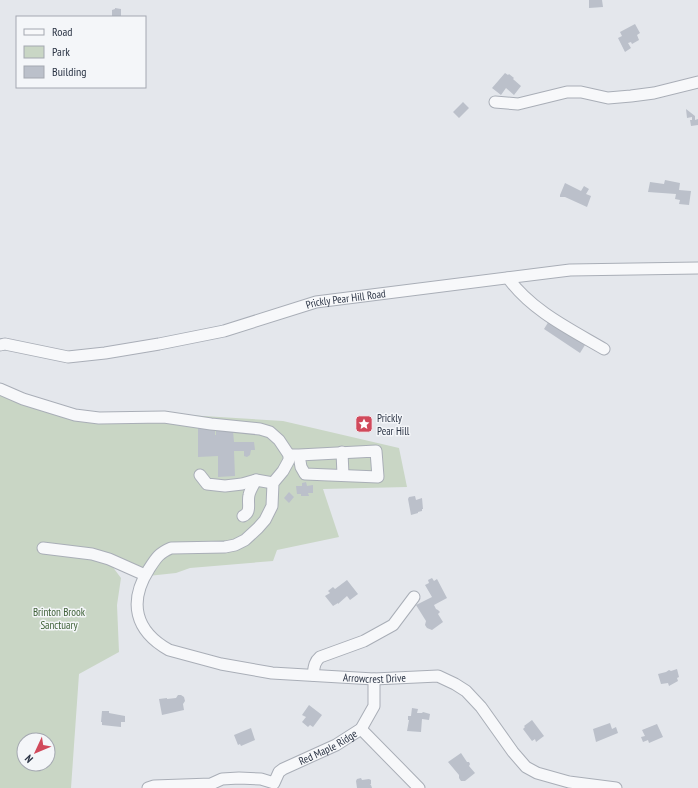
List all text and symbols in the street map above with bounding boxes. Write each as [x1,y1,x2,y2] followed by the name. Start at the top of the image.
[16,16,146,88] legend
[52,24,72,39] text: Road
[52,44,70,59] text: Park
[52,64,87,79] text: Building
[304,286,387,312] street label: Prickly Pear Hill Road
[377,411,410,438] place label: Prickly Pear Hill
[354,414,374,434] place icon: Prickly Pear Hill
[33,605,86,632] park label: Brinton Brook Sanctuary
[343,670,407,686] street label: Arrowcrest Drive
[296,726,360,768] street label: Red Maple Ridge
[16,732,56,772] north arrow
[22,752,36,766] text: N

